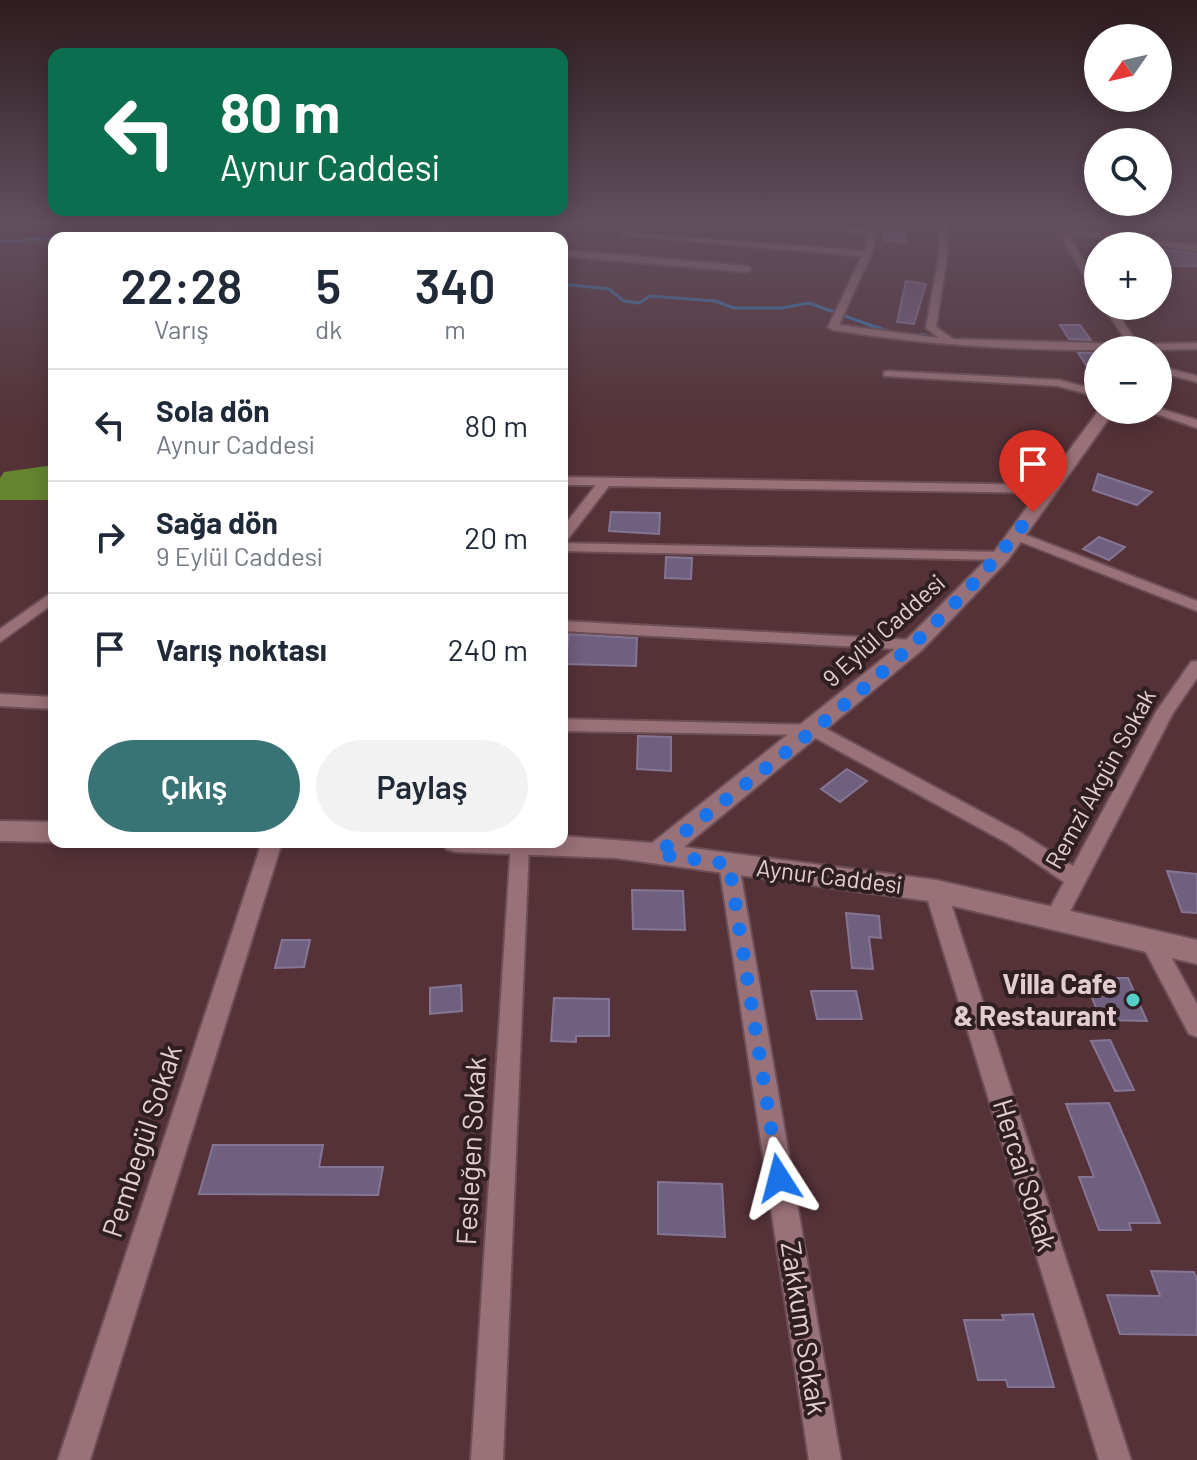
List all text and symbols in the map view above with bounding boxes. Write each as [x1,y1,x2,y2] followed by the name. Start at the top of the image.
[1084,24,1172,112] north arrow
[1084,24,1172,424] map controls
[220,77,340,144] text: 80 m
[88,80,192,184] icon: left
[1084,128,1172,216] button: search
[220,145,440,188] text: Aynur Caddesi
[1084,232,1172,320] button: +
[120,256,242,314] text: 22:28
[316,256,341,314] text: 5
[415,256,496,314] text: 340
[154,313,209,344] text: Varış
[315,313,342,344] text: dk
[444,313,466,344] text: m
[1084,336,1172,424] button: −
[156,392,270,428] text: Sola dön
[88,403,132,447] icon: left
[465,407,528,443] text: 80 m
[156,428,315,459] text: Aynur Caddesi
[999,430,1067,512] pin
[1011,442,1055,486] icon: arrive
[156,504,278,540] text: Sağa dön
[88,515,132,559] icon: right
[464,519,528,555] text: 20 m
[156,540,323,571] text: 9 Eylül Caddesi
[816,568,950,692] street label: 9 Eylül Caddesi
[88,627,132,671] icon: arrive
[156,631,327,667] text: Varış noktası
[448,631,528,667] text: 240 m
[1038,683,1161,873] street label: Remzi Akgün Sokak
[88,740,300,832] button: Çıkış
[316,740,528,832] button: Paylaş
[755,852,904,899] street label: Aynur Caddesi
[954,966,1117,1032] place label: Villa Cafe & Restaurant
[1124,991,1142,1009] marker: Villa Cafe & Restaurant
[94,1040,188,1241] street label: Pembegül Sokak
[448,1056,492,1246] street label: Fesleğen Sokak
[987,1094,1065,1255] street label: Hercai Sokak
[737,1136,821,1220] position arrow
[774,1239,835,1417] street label: Zakkum Sokak

